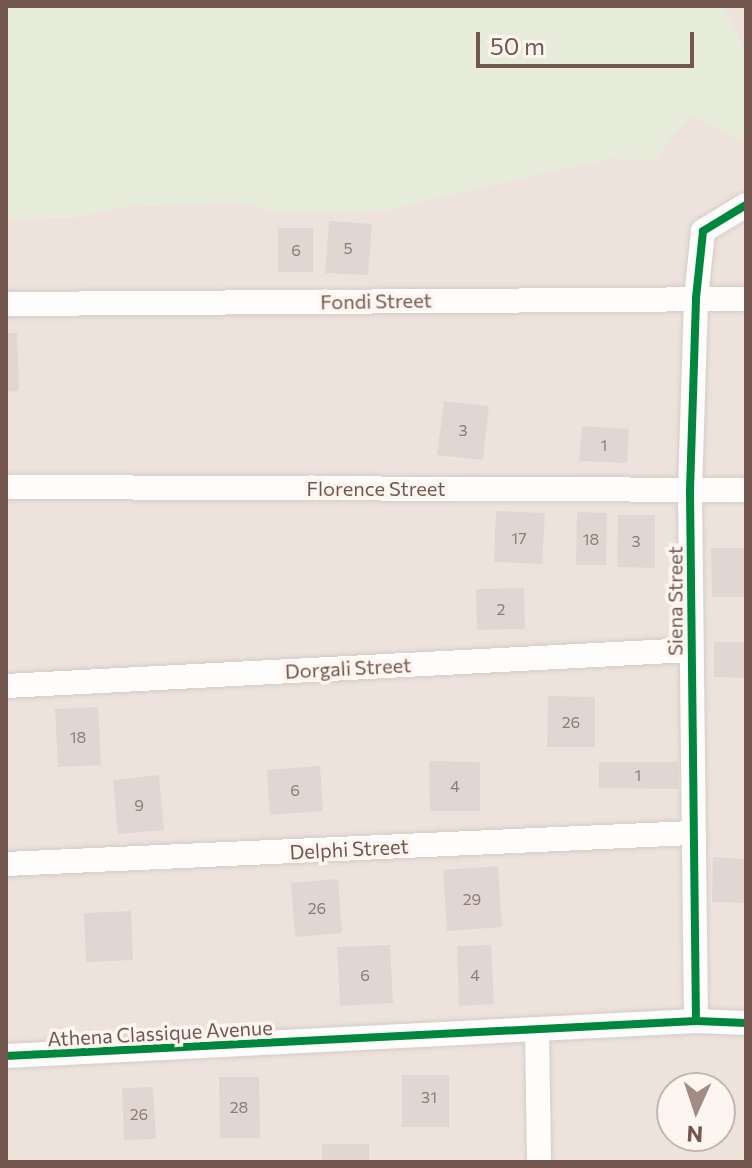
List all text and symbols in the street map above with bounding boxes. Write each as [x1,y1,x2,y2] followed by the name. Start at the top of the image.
[480,16,698,66] scale bar
[490,31,545,60] text: 50 m
[343,238,353,258] house number: 5
[291,240,301,260] house number: 6
[320,288,432,314] street label: Fondi Street
[458,420,468,440] house number: 3
[601,435,607,455] house number: 1
[307,476,445,500] street label: Florence Street
[511,528,527,548] house number: 17
[583,529,599,549] house number: 18
[631,531,641,551] house number: 3
[663,546,687,656] street label: Siena Street
[497,599,505,619] house number: 2
[284,653,412,683] street label: Dorgali Street
[562,712,580,732] house number: 26
[70,727,86,747] house number: 18
[635,765,641,785] house number: 1
[450,776,460,796] house number: 4
[290,780,300,800] house number: 6
[134,795,144,815] house number: 9
[289,834,409,864] street label: Delphi Street
[463,889,481,909] house number: 29
[308,898,326,918] house number: 26
[360,965,370,985] house number: 6
[470,965,480,985] house number: 4
[47,1015,273,1051] street label: Athena Classique Avenue
[656,1072,736,1152] north arrow
[421,1087,437,1107] house number: 31
[230,1097,248,1117] house number: 28
[130,1104,148,1124] house number: 26
[686,1121,704,1148] text: N

